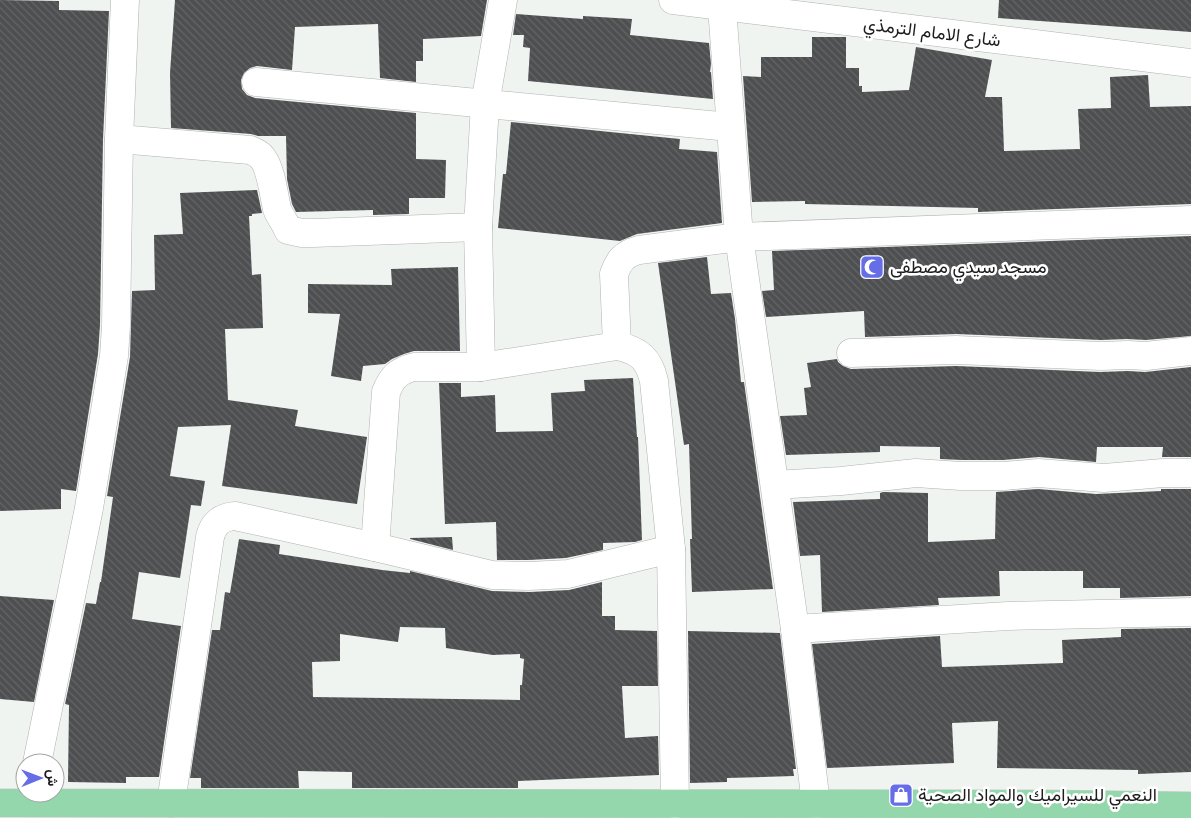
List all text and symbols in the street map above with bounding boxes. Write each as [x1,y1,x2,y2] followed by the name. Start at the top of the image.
[862,13,1002,55] street label: شارع الامام الترمذي
[859,254,885,280] mosque icon: مسجد سيدي مصطفى
[890,256,1047,282] place label: مسجد سيدي مصطفى
[15,753,65,803] north arrow
[44,769,61,787] text: ش
[888,782,914,808] shop icon: النعمي للسيراميك والمواد الصحية
[918,784,1157,810] place label: النعمي للسيراميك والمواد الصحية

